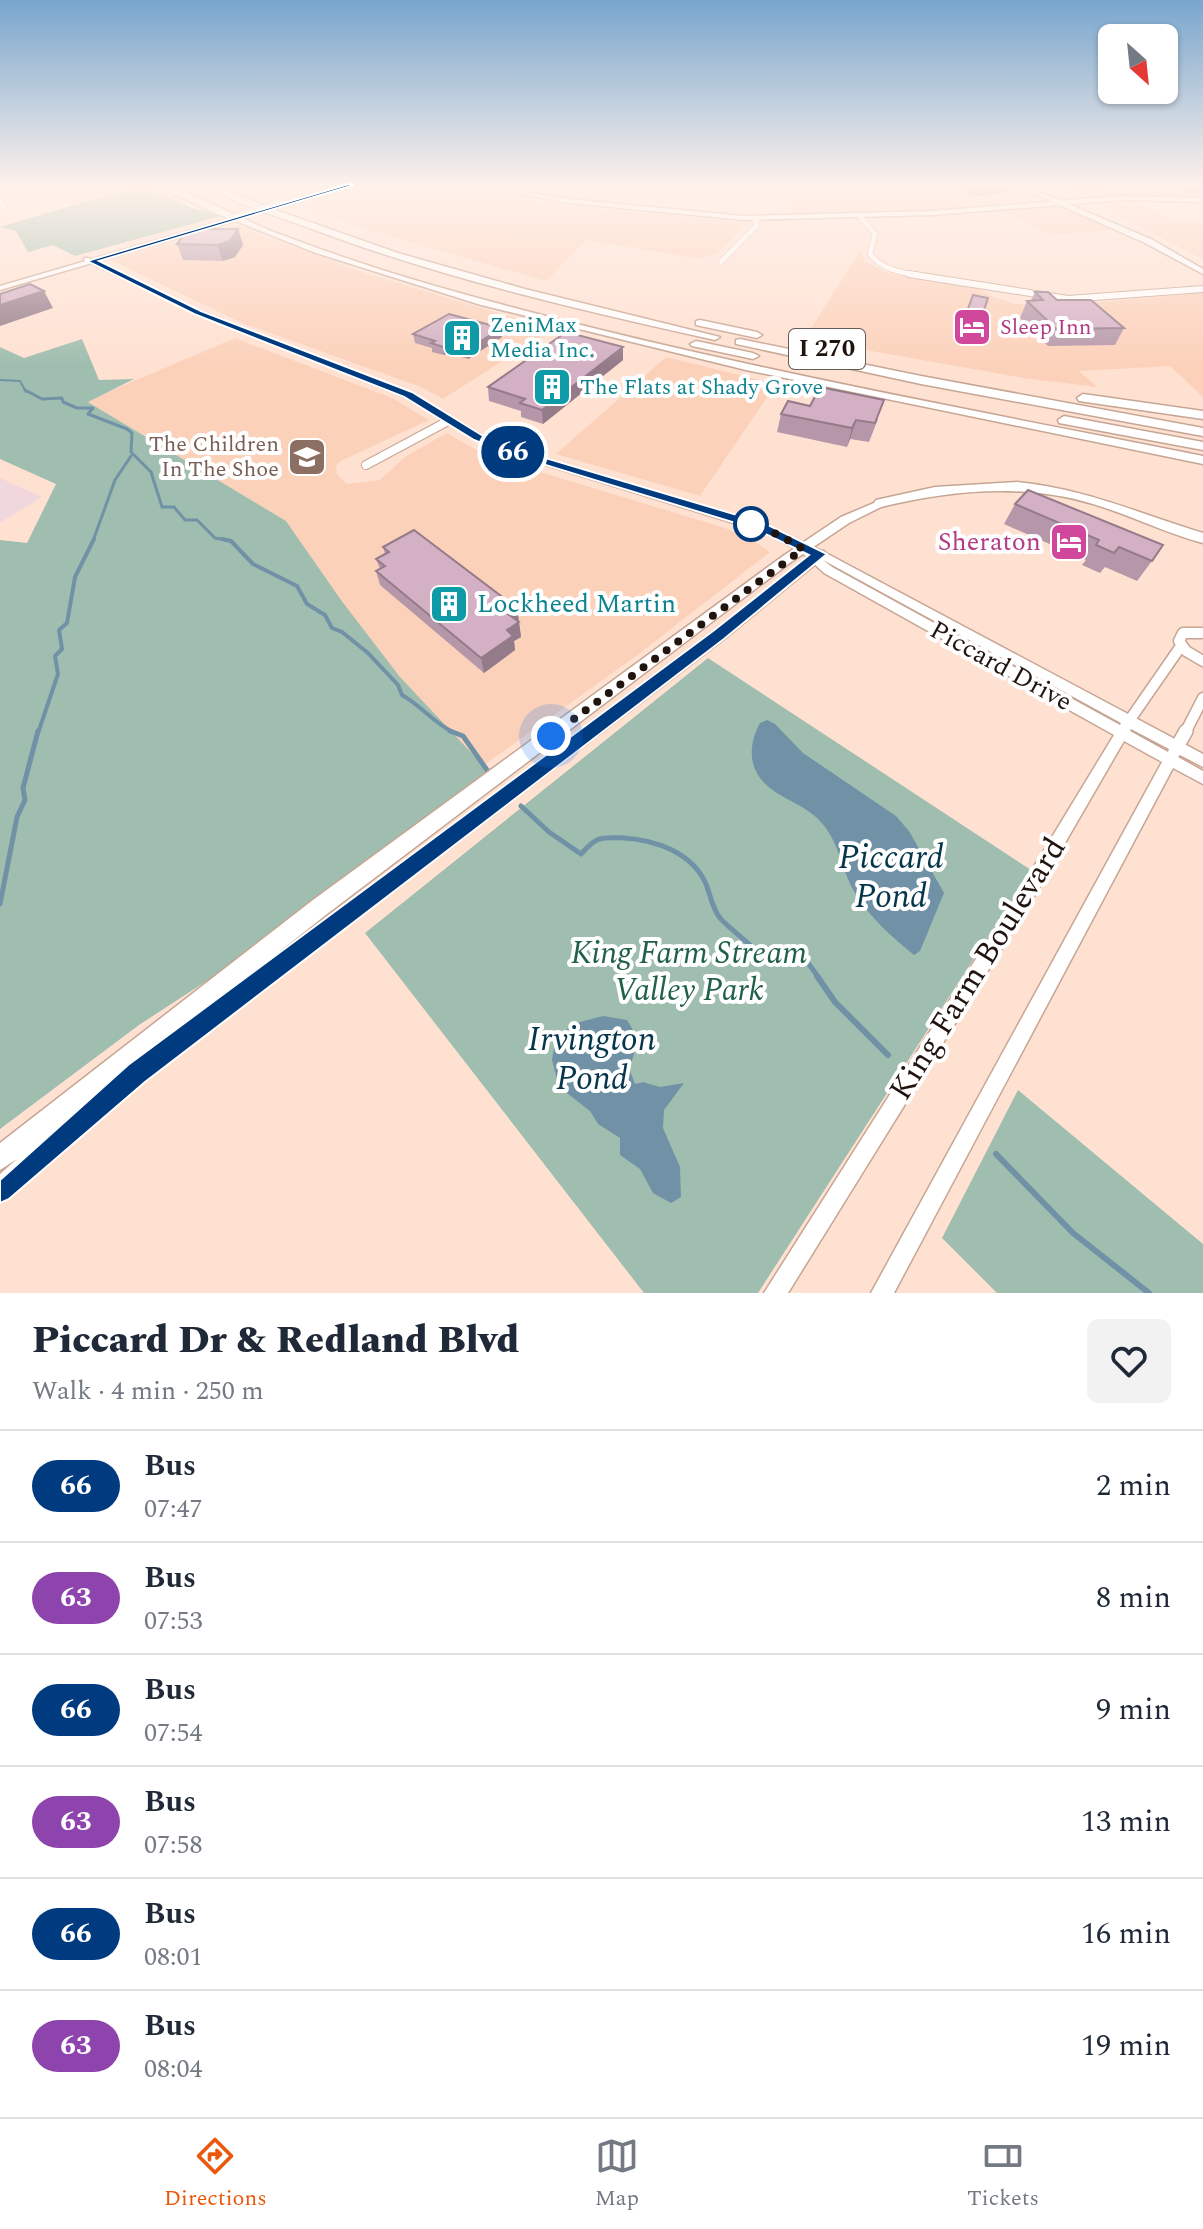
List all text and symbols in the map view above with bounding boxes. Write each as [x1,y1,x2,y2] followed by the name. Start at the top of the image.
[1098,24,1178,104] north arrow
[1098,24,1178,104] map controls
[951,306,993,348] hotel icon: Sleep Inn
[490,309,594,367] place label: ZeniMax Media Inc.
[1000,311,1092,344] place label: Sleep Inn
[441,317,483,359] building icon: ZeniMax Media Inc.
[789,329,865,369] road number: I 270
[531,366,573,408] building icon: The Flats at Shady Grove
[580,371,823,404] place label: The Flats at Shady Grove
[477,426,549,478] line badge: 66
[149,428,279,486] place label: The Children In The Shoe
[497,430,529,473] text: 66
[286,436,328,478] school or university icon: The Children In The Shoe
[734,507,768,541] unlabelled marker
[1048,521,1090,563] hotel icon: Sheraton
[938,522,1041,562] place label: Sheraton
[428,583,470,625] building icon: Lockheed Martin
[477,584,676,624] place label: Lockheed Martin
[922,610,1080,722] street label: Piccard Drive
[531,716,571,756] your location
[877,828,1079,1110] street label: King Farm Boulevard
[838,832,944,923] water label: Piccard Pond
[571,929,807,1015] park label: King Farm Stream Valley Park
[528,1014,656,1105] water label: Irvington Pond
[32,1312,519,1370] text: Piccard Dr & Redland Blvd
[1087,1319,1171,1403] button: heart
[32,1371,264,1411] text: Walk · 4 min · 250 m
[144,1443,196,1489] text: Bus
[1096,1463,1171,1509] text: 2 min
[60,1464,92,1507] text: 66
[144,1489,203,1529] text: 07:47
[144,1555,196,1601] text: Bus
[1096,1575,1171,1621] text: 8 min
[60,1576,92,1619] text: 63
[144,1601,203,1641] text: 07:53
[144,1667,196,1713] text: Bus
[1096,1687,1171,1733] text: 9 min
[60,1688,92,1731] text: 66
[144,1713,203,1753] text: 07:54
[144,1779,196,1825] text: Bus
[1081,1799,1171,1845] text: 13 min
[60,1800,92,1843] text: 63
[144,1825,203,1865] text: 07:58
[144,1891,196,1937] text: Bus
[1081,1911,1171,1957] text: 16 min
[60,1912,92,1955] text: 66
[144,1937,203,1977] text: 08:01
[144,2003,196,2049] text: Bus
[1081,2023,1171,2069] text: 19 min
[60,2024,92,2067] text: 63
[144,2049,203,2089] text: 08:04
[164,2134,267,2215] tab: Directions
[595,2134,639,2215] tab: Map
[967,2134,1039,2215] tab: Tickets

